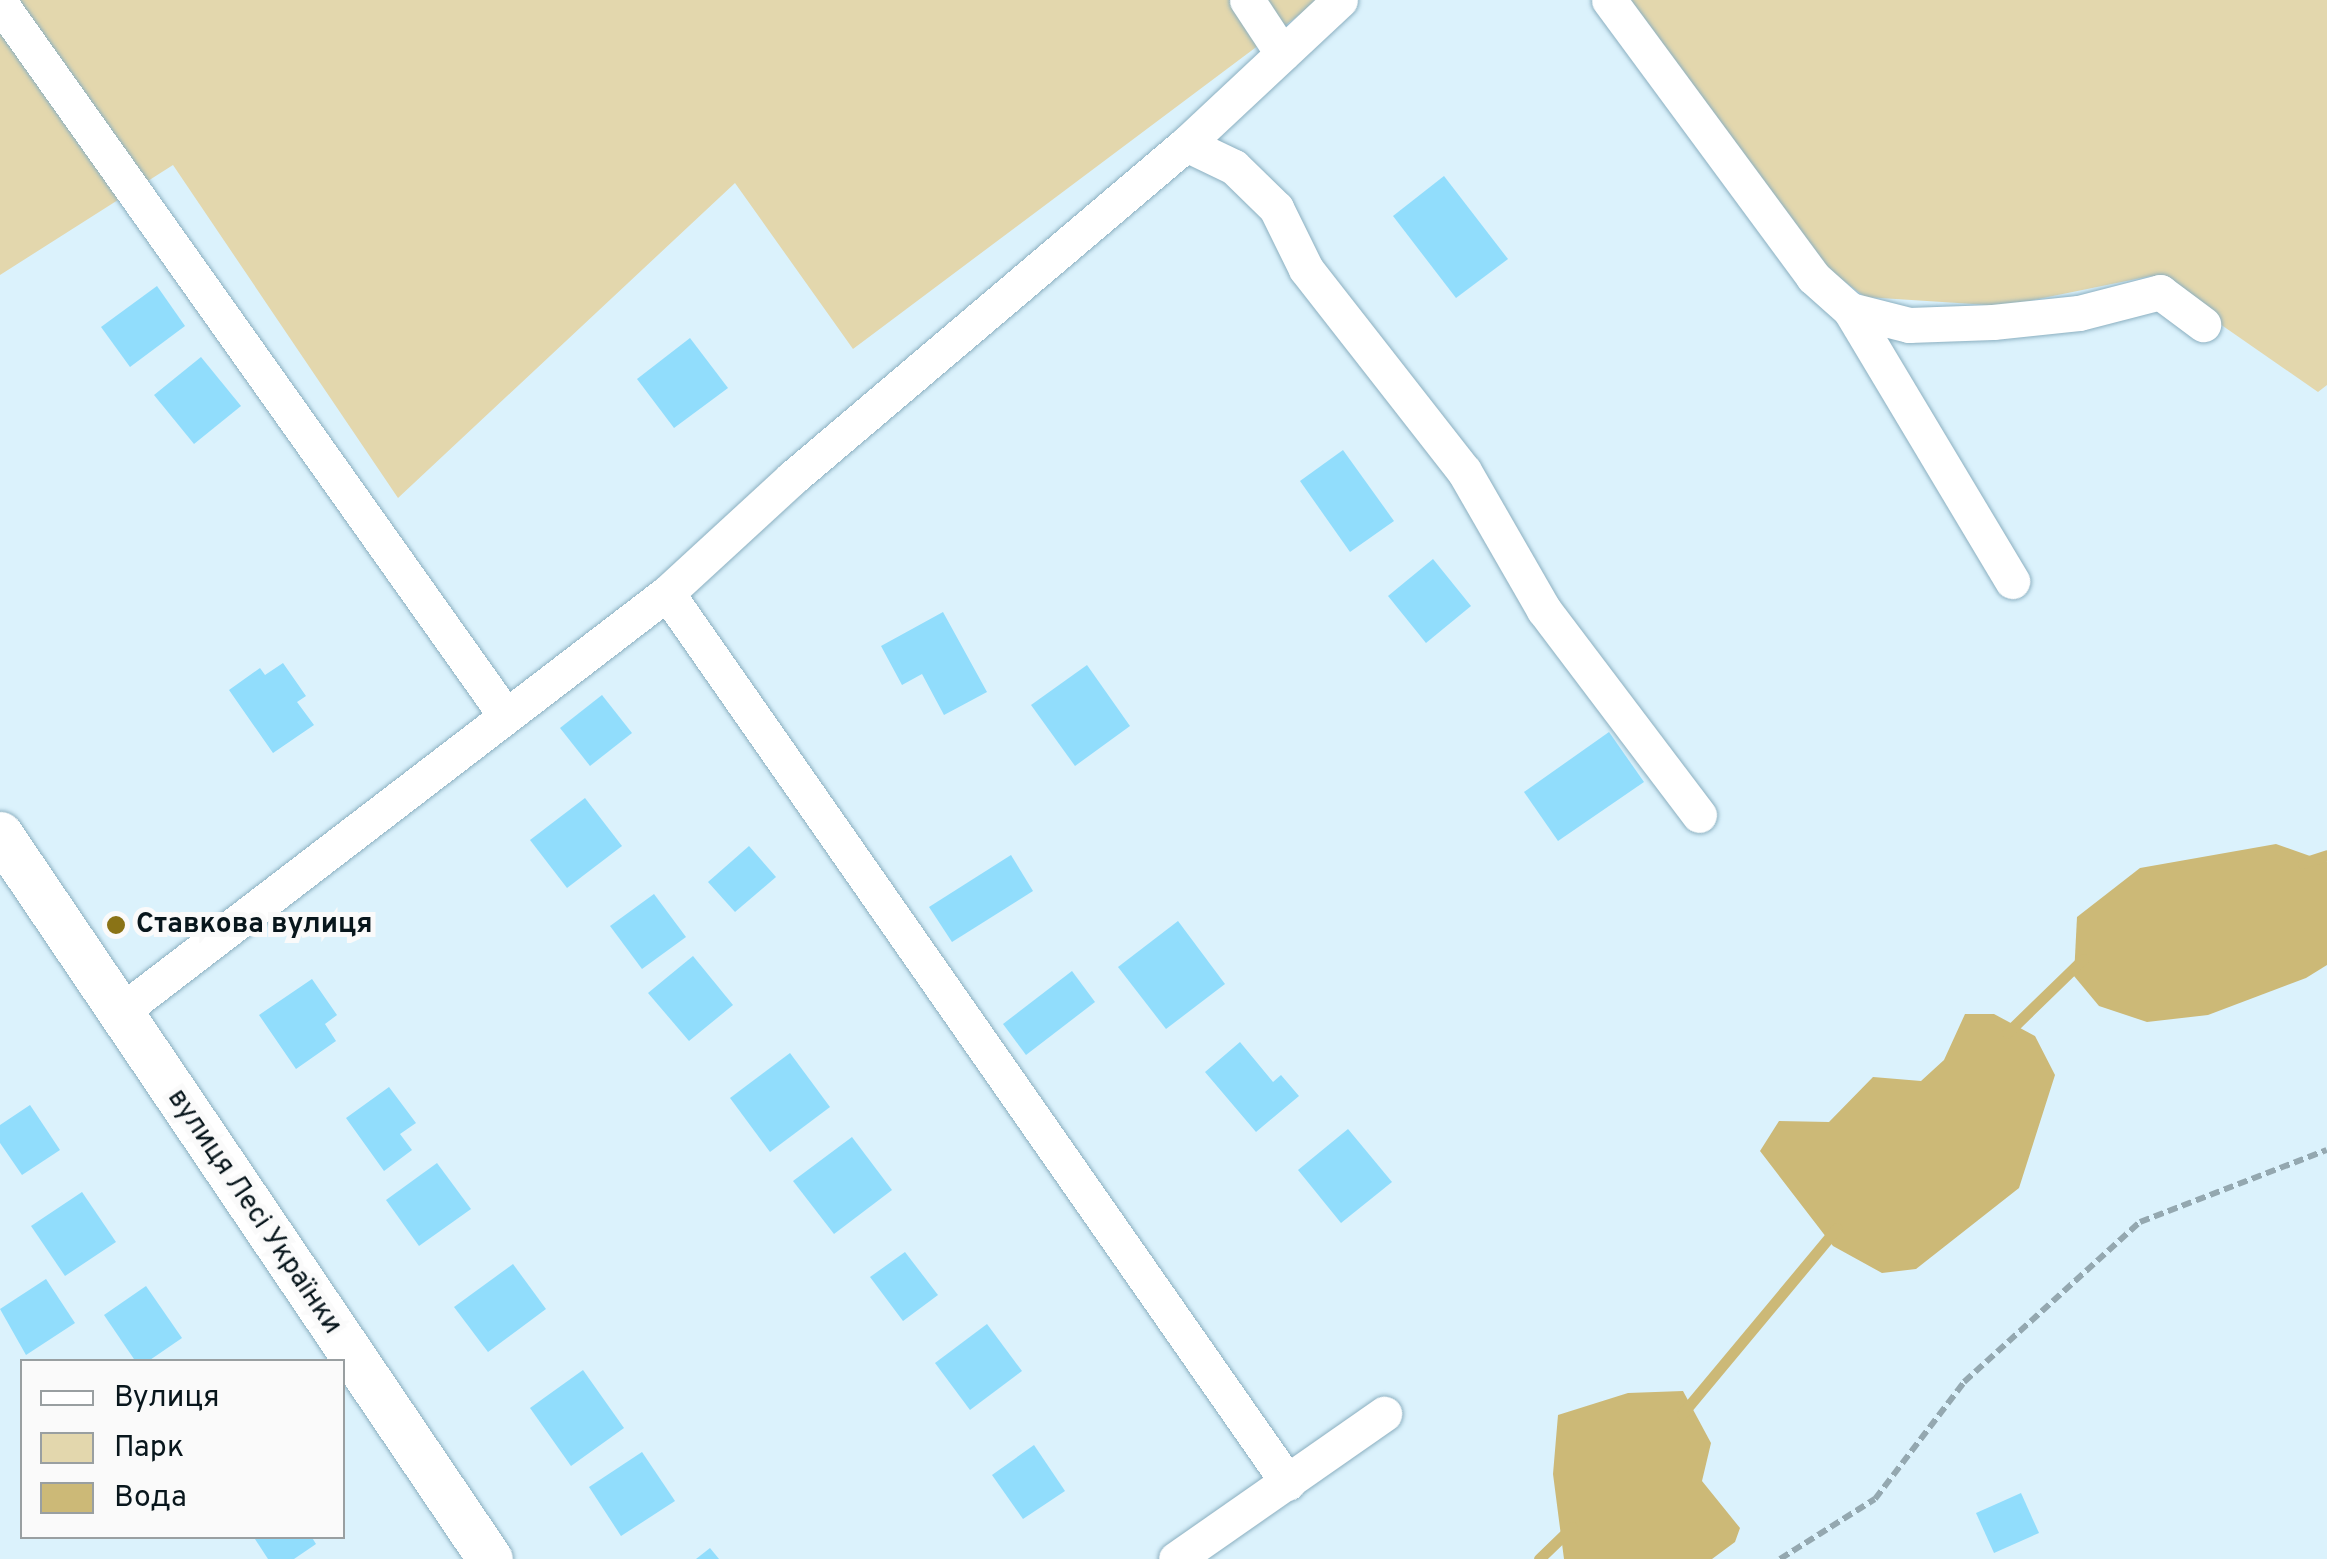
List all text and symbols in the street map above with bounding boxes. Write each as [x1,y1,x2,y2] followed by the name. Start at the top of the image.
[136,908,373,942] place label: Ставкова вулиця
[105,914,127,936] marker: Ставкова вулиця
[159,1083,349,1341] street label: вулиця Лесі Українки
[20,1359,345,1539] legend
[114,1380,220,1417] text: Вулиця
[114,1430,184,1467] text: Парк
[114,1480,187,1517] text: Вода

